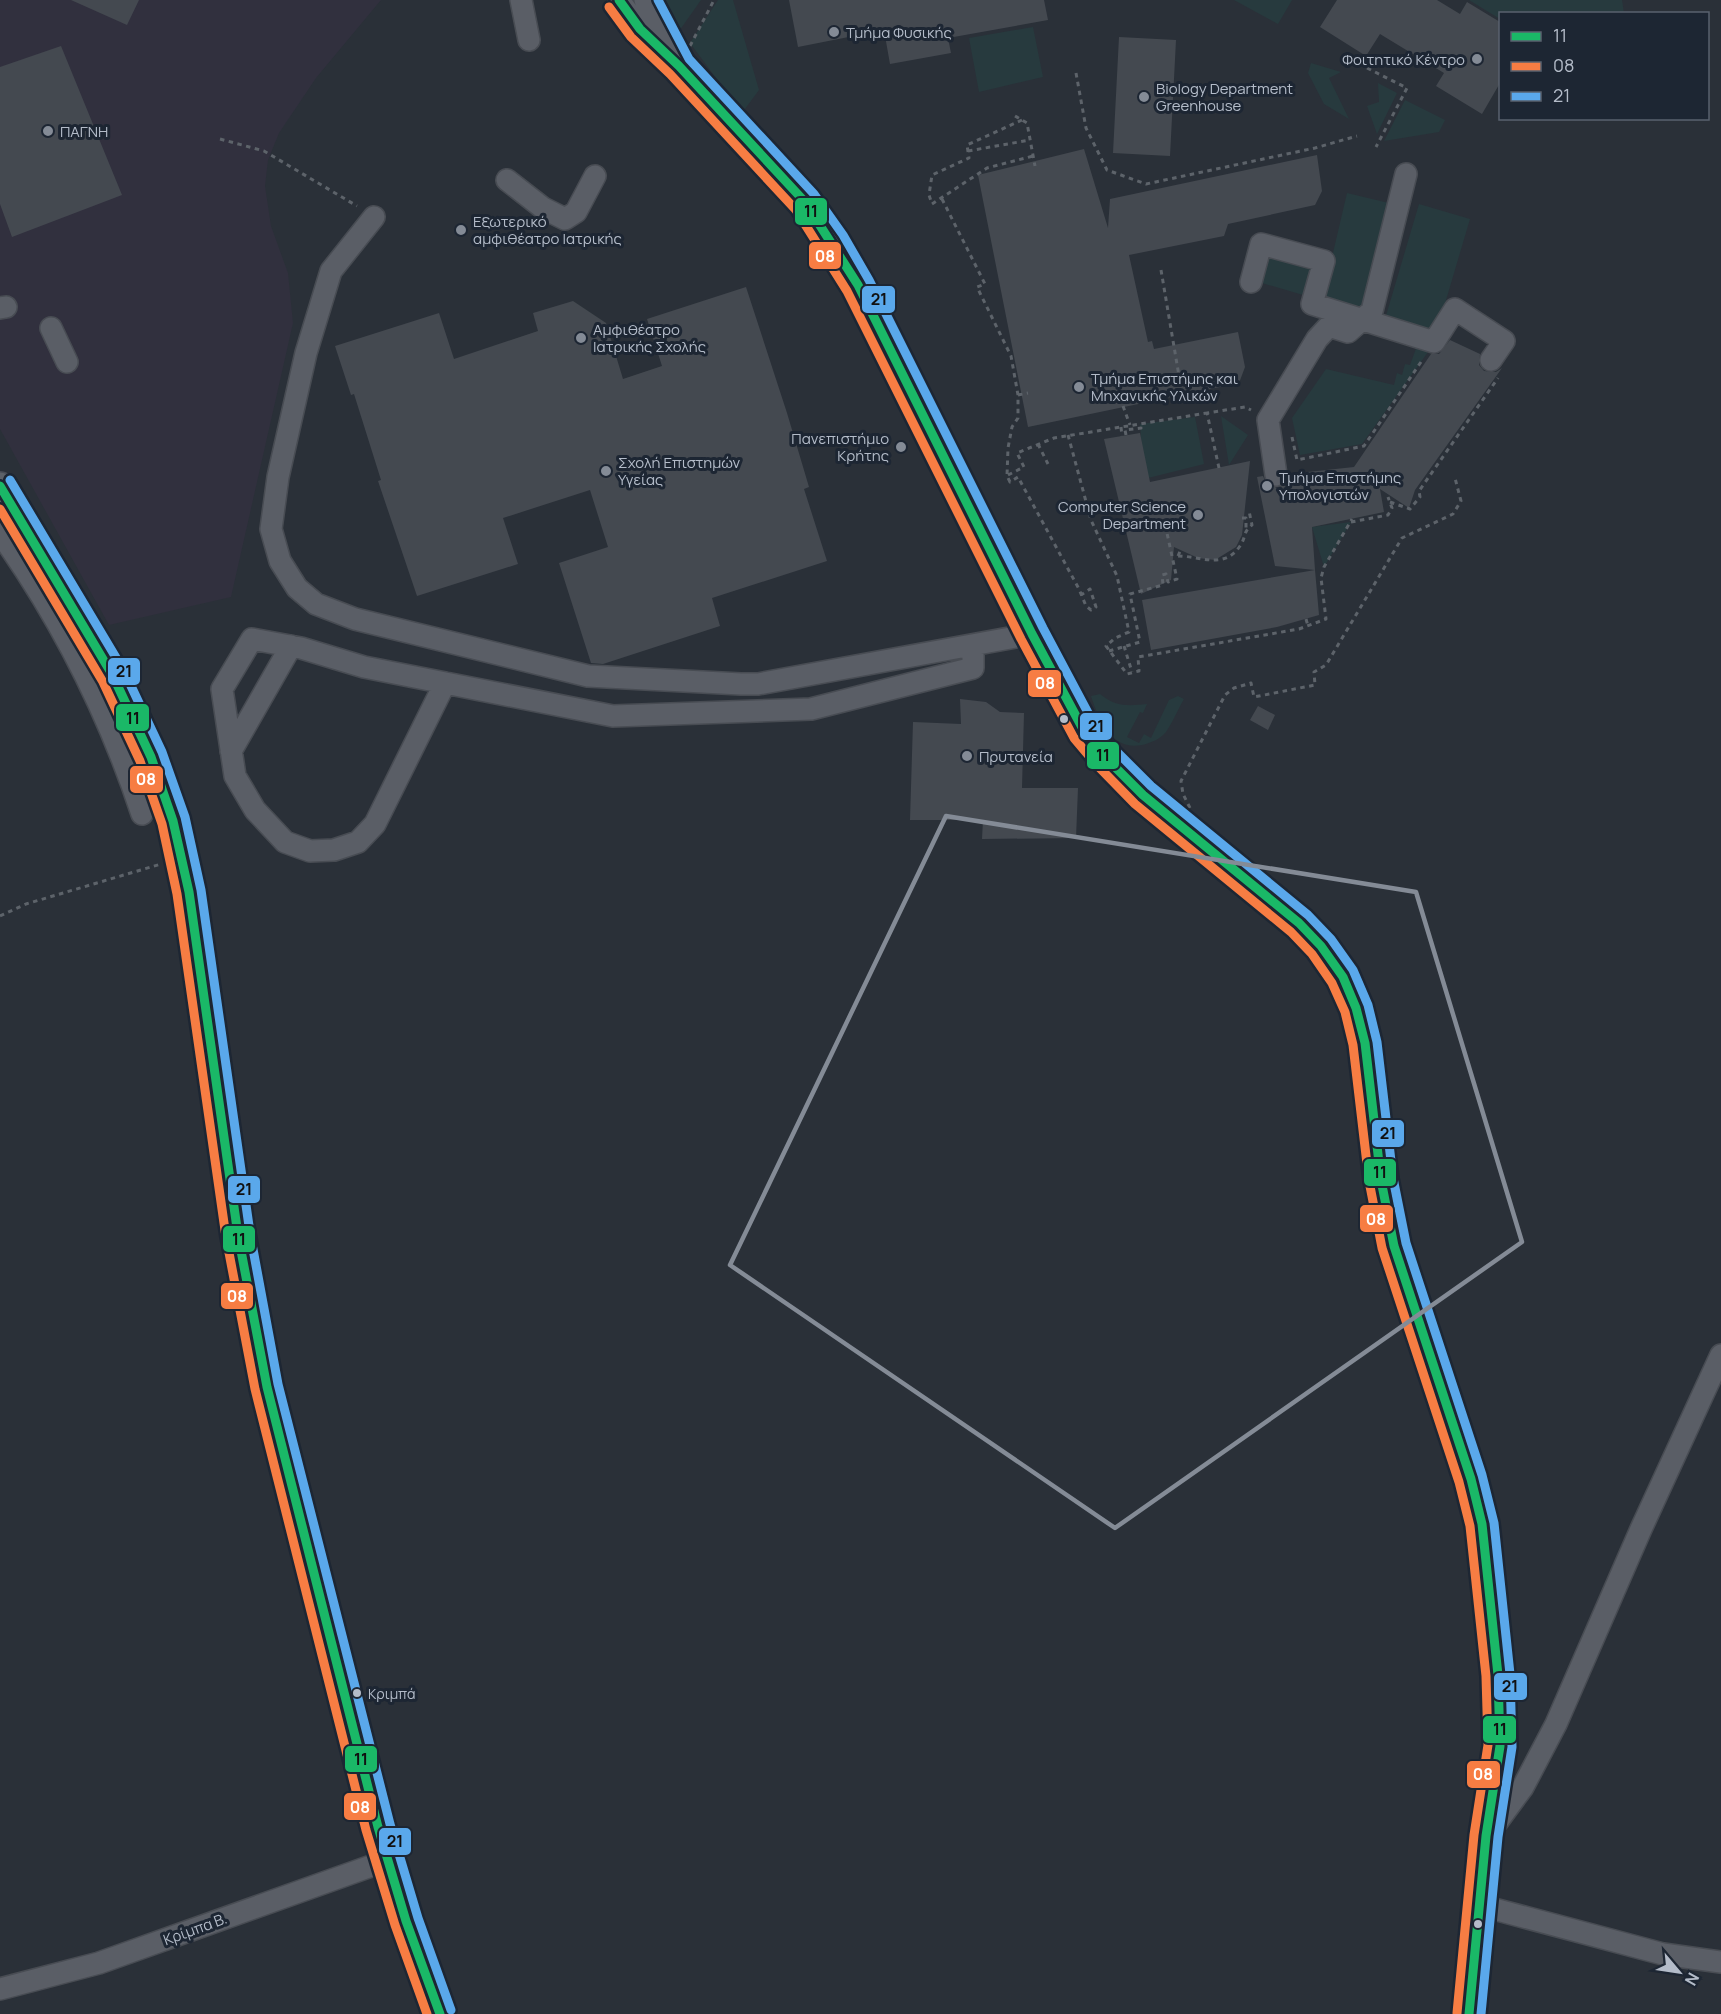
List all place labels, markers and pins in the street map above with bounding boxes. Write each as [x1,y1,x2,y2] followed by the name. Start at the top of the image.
[846,22,952,43] place label: Τμήμα Φυσικής
[827,25,841,39] marker: Τμήμα Φυσικής
[1342,49,1465,70] place label: Φοιτητικό Κέντρο
[1470,52,1484,66] marker: Φοιτητικό Κέντρο
[1156,78,1293,116] place label: Biology Department Greenhouse
[1137,90,1151,104] marker: Biology Department Greenhouse
[60,121,108,142] place label: ΠΑΓΝΗ
[41,124,55,138] marker: ΠΑΓΝΗ
[473,211,622,249] place label: Εξωτερικό αμφιθέατρο Ιατρικής
[454,223,468,237] marker: Εξωτερικό αμφιθέατρο Ιατρικής
[593,319,706,357] place label: Αμφιθέατρο Ιατρικής Σχολής
[574,331,588,345] marker: Αμφιθέατρο Ιατρικής Σχολής
[1091,368,1238,406] place label: Τμήμα Επιστήμης και Μηχανικής Υλικών
[1072,380,1086,394] marker: Τμήμα Επιστήμης και Μηχανικής Υλικών
[791,428,889,466] place label: Πανεπιστήμιο Κρήτης
[894,440,908,454] marker: Πανεπιστήμιο Κρήτης
[618,452,741,490] place label: Σχολή Επιστημών Υγείας
[599,464,613,478] marker: Σχολή Επιστημών Υγείας
[1279,467,1401,505] place label: Τμήμα Επιστήμης Υπολογιστών
[1260,479,1274,493] marker: Τμήμα Επιστήμης Υπολογιστών
[1058,496,1186,534] place label: Computer Science Department
[1191,508,1205,522] marker: Computer Science Department
[1058,713,1070,725] unlabelled marker
[979,746,1053,767] place label: Πρυτανεία
[960,749,974,763] marker: Πρυτανεία
[368,1684,416,1703] place label: Κριμπά
[351,1687,363,1699] marker: Κριμπά
[1472,1918,1484,1930] unlabelled marker

